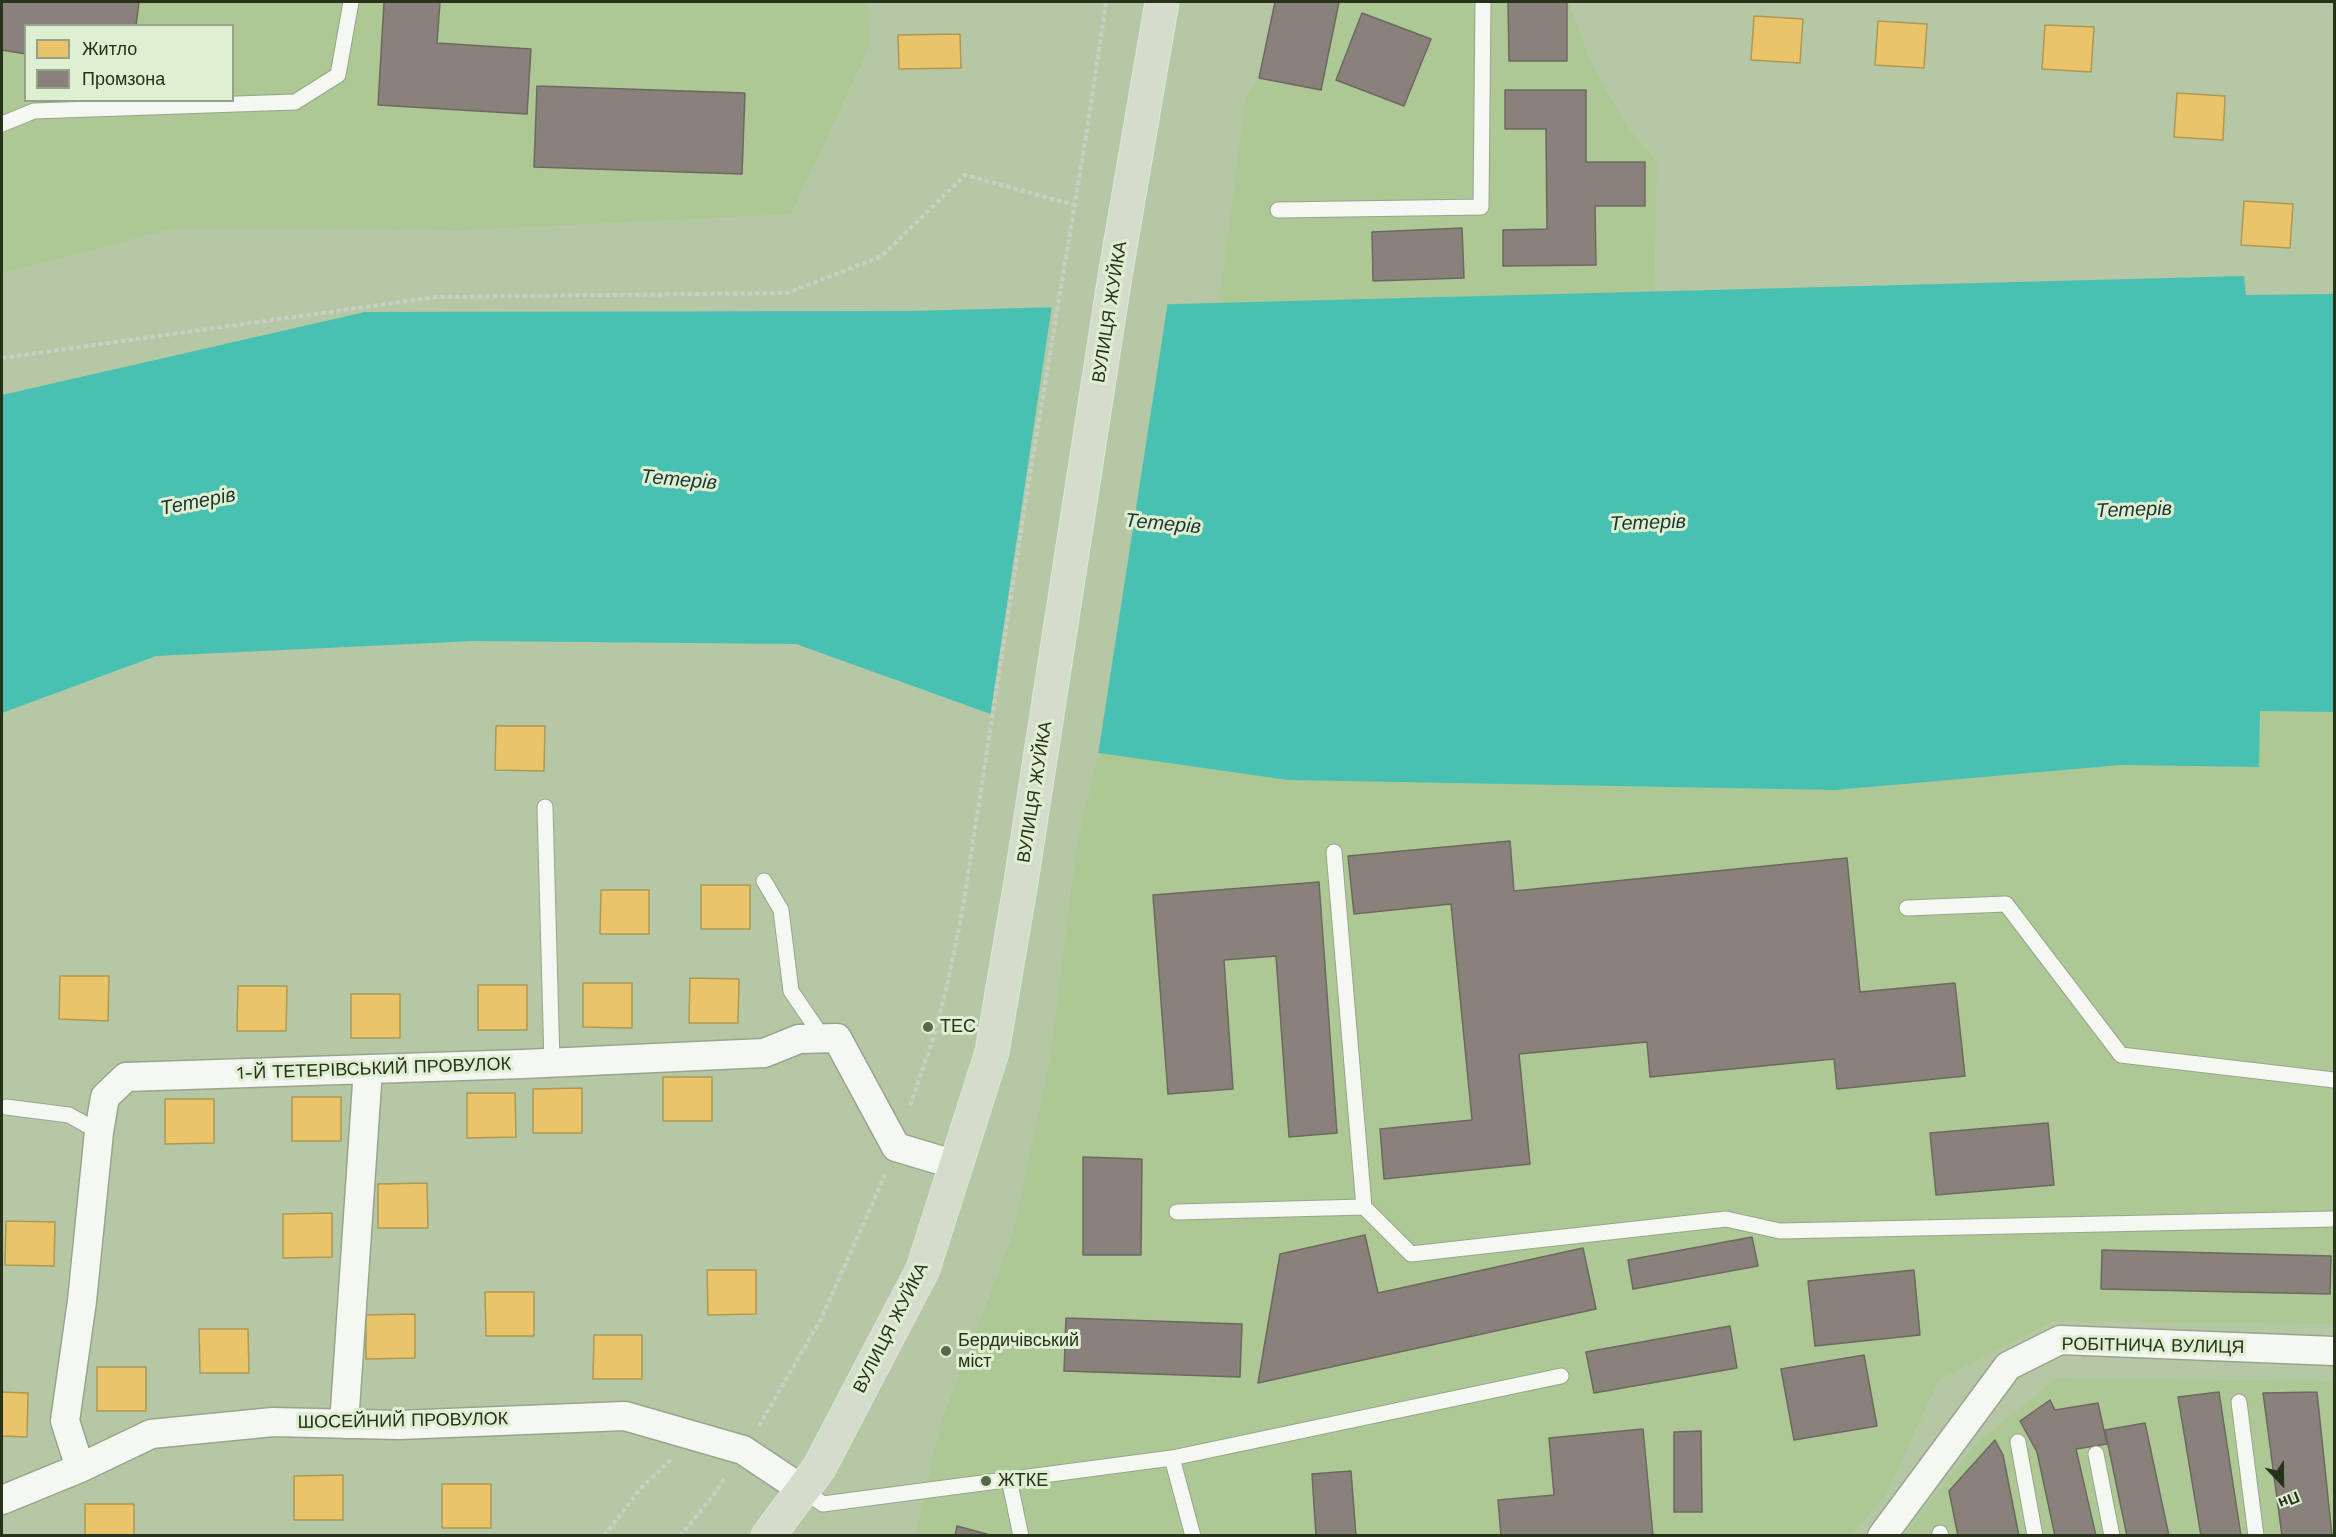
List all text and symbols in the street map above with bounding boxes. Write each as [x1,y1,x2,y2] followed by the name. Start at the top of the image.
[24,24,234,102] legend
[82,38,137,59] text: Житло
[82,68,165,89] text: Промзона
[1088,240,1132,384] street label: ВУЛИЦЯ ЖУЙКА
[640,465,718,495] water label: Тетерів
[158,483,238,521] water label: Тетерів
[2095,497,2173,523] water label: Тетерів
[1124,509,1202,539] water label: Тетерів
[1609,510,1687,536] water label: Тетерів
[1013,720,1057,864] street label: ВУЛИЦЯ ЖУЙКА
[940,1016,976,1038] place label: ТЕС
[921,1020,935,1034] marker: ТЕС
[237,1053,511,1085] street label: 1-Й ТЕТЕРІВСЬКИЙ ПРОВУЛОК
[849,1259,933,1397] street label: ВУЛИЦЯ ЖУЙКА
[958,1330,1079,1372] place label: Бердичівський міст
[2061,1334,2245,1358] street label: РОБІТНИЧА ВУЛИЦЯ
[939,1344,953,1358] marker: Бердичівський міст
[298,1408,508,1434] street label: ШОСЕЙНИЙ ПРОВУЛОК
[2252,1453,2312,1513] north arrow
[998,1470,1048,1492] place label: ЖТКЕ
[979,1474,993,1488] marker: ЖТКЕ
[2276,1487,2302,1513] text: Пн

